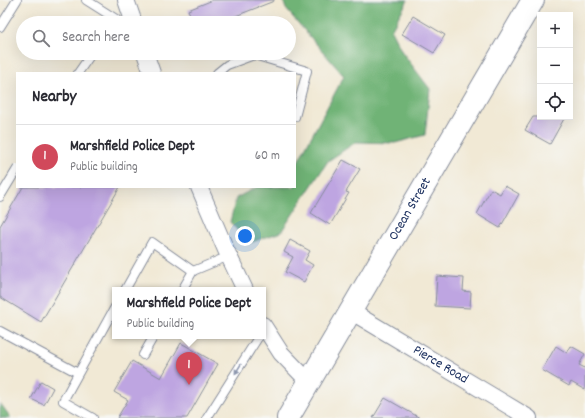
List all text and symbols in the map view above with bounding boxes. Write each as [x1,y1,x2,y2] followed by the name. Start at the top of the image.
[537,12,573,120] map controls
[537,12,573,48] button: +
[16,16,296,60] search box
[30,27,52,49] icon: search
[62,27,130,49] text: Search here
[537,48,573,84] button: −
[537,84,573,120] button: locate
[32,86,76,110] text: Nearby
[70,136,195,158] text: Marshfield Police Dept
[44,147,46,166] text: 1
[255,147,280,166] text: 60 m
[70,158,138,177] text: Public building
[384,174,437,245] street label: Ocean Street
[235,226,255,246] your location
[112,287,266,339] popup
[127,293,251,315] text: Marshfield Police Dept
[127,315,194,334] text: Public building
[409,341,472,389] street label: Pierce Road
[176,352,202,385] pin: 1
[234,364,242,374] one-way arrow

